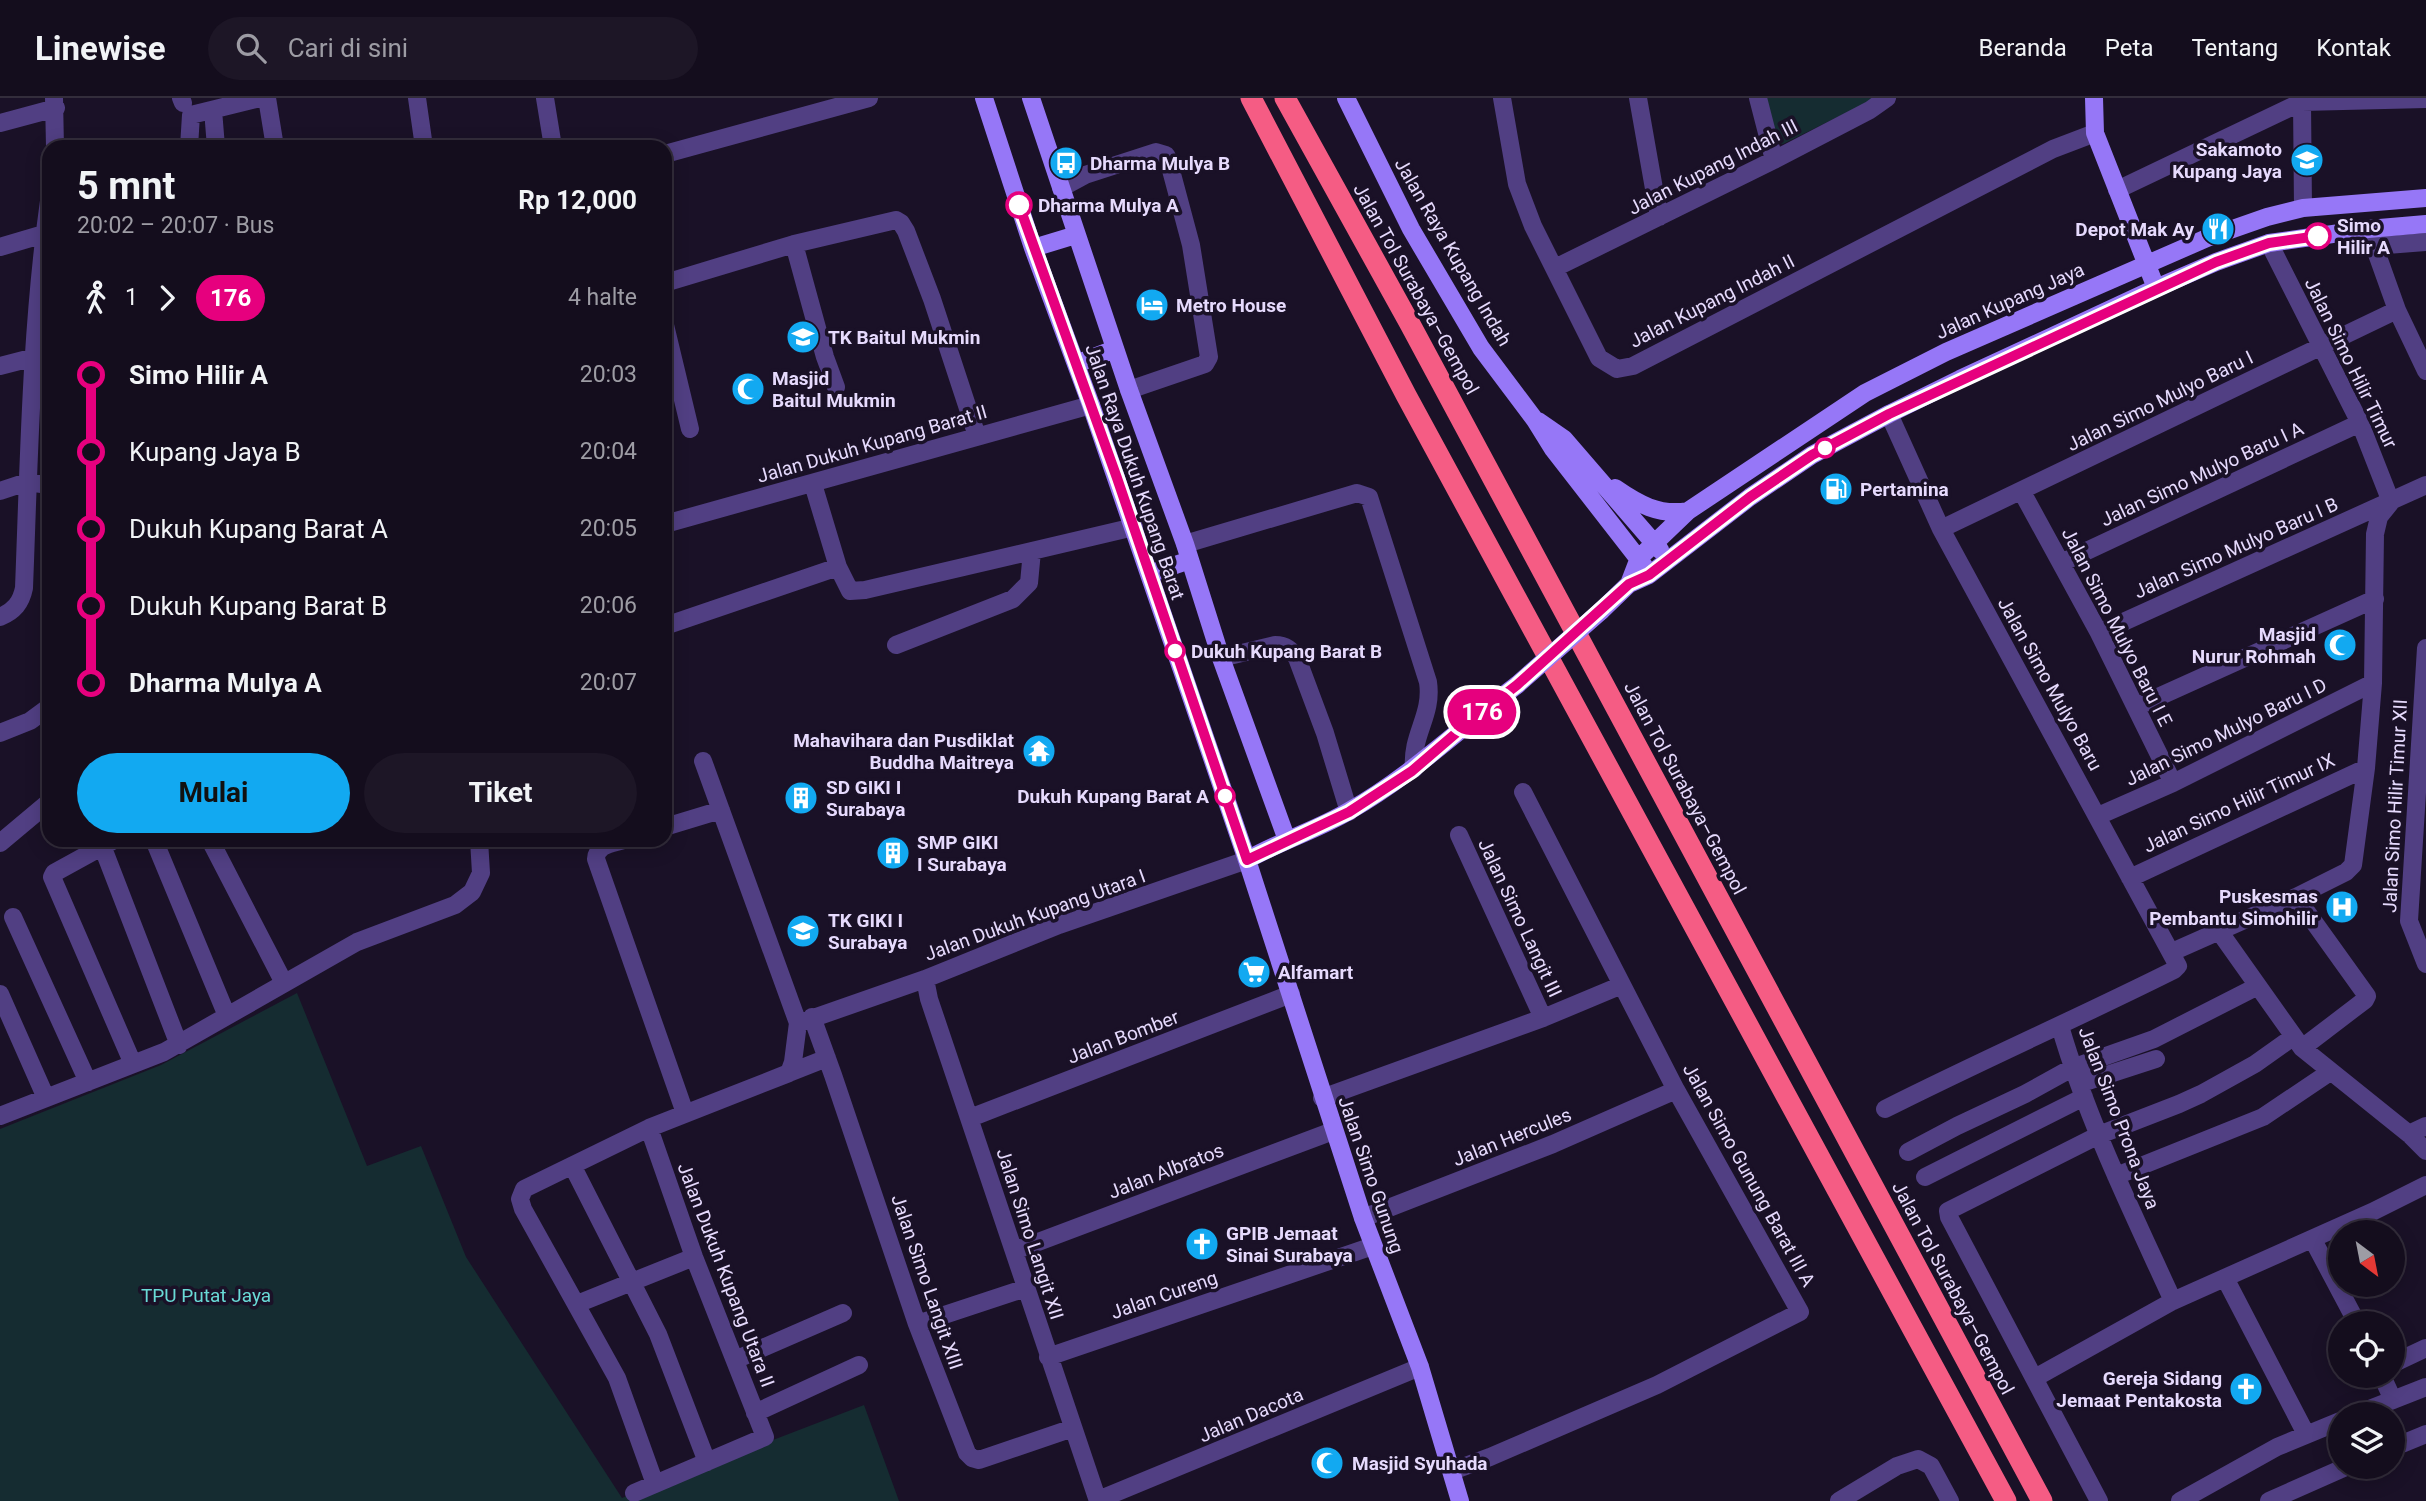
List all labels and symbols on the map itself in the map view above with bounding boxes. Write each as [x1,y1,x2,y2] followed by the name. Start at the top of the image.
[1624,114,1802,220] street label: Jalan Kupang Indah III
[2172,138,2282,183] place label: Sakamoto Kupang Jaya
[2288,141,2326,179] school or university icon: Sakamoto Kupang Jaya
[1047,144,1085,182] bus stop icon: Dharma Mulya B
[1090,152,1230,175] place label: Dharma Mulya B
[1390,154,1516,350] street label: Jalan Raya Kupang Indah
[1348,179,1484,399] street label: Jalan Tol Surabaya–Gempol
[1006,192,1032,218] marker: Dharma Mulya A
[1038,194,1179,217] place label: Dharma Mulya A
[2199,210,2237,248] restaurant icon: Depot Mak Ay
[2337,214,2390,259] place label: Simo Hilir A
[2075,218,2194,241] place label: Depot Mak Ay
[2305,223,2331,249] marker: Simo Hilir A
[1626,249,1798,353] street label: Jalan Kupang Indah II
[1932,258,2088,344] street label: Jalan Kupang Jaya
[2300,274,2403,452] street label: Jalan Simo Hilir Timur
[1133,286,1171,324] hotel icon: Metro House
[1176,294,1286,317] place label: Metro House
[784,318,822,356] school or university icon: TK Baitul Mukmin
[828,326,980,349] place label: TK Baitul Mukmin
[1080,341,1190,603] street label: Jalan Raya Dukuh Kupang Barat
[2063,346,2257,456] street label: Jalan Simo Mulyo Baru I
[772,367,896,412] place label: Masjid Baitul Mukmin
[729,370,767,408] mosque icon: Masjid Baitul Mukmin
[754,400,990,488] street label: Jalan Dukuh Kupang Barat II
[2097,417,2308,531] street label: Jalan Simo Mulyo Baru I A
[1815,438,1835,458] unlabelled marker
[1817,470,1855,508] fuel station icon: Pertamina
[1860,478,1949,501] place label: Pertamina
[2131,493,2341,603] street label: Jalan Simo Mulyo Baru I B
[2057,524,2177,730] street label: Jalan Simo Mulyo Baru I E
[1993,593,2107,775] street label: Jalan Simo Mulyo Baru
[2192,623,2316,668] place label: Masjid Nurur Rohmah
[2321,626,2359,664] mosque icon: Masjid Nurur Rohmah
[1191,640,1382,663] place label: Dukuh Kupang Barat B
[1165,641,1185,661] marker: Dukuh Kupang Barat B
[2121,673,2331,791] street label: Jalan Simo Mulyo Baru I D
[1619,678,1751,898] street label: Jalan Tol Surabaya–Gempol
[1442,689,1522,735] line badge: 176
[2378,699,2412,913] street label: Jalan Simo Hilir Timur XII
[793,729,1015,774] place label: Mahavihara dan Pusdiklat Buddha Maitreya
[1020,732,1058,770] temple icon: Mahavihara dan Pusdiklat Buddha Maitreya
[2140,748,2339,858] street label: Jalan Simo Hilir Timur IX
[826,776,905,821] place label: SD GIKI I Surabaya
[782,779,820,817] building icon: SD GIKI I Surabaya
[1017,785,1209,808] place label: Dukuh Kupang Barat A
[1215,786,1235,806] marker: Dukuh Kupang Barat A
[917,831,1007,876] place label: SMP GIKI I Surabaya
[874,834,912,872] building icon: SMP GIKI I Surabaya
[1473,835,1567,1001] street label: Jalan Simo Langit III
[921,864,1149,966] street label: Jalan Dukuh Kupang Utara I
[2149,885,2318,930] place label: Puskesmas Pembantu Simohilir
[2323,888,2361,926] hospital icon: Puskesmas Pembantu Simohilir
[828,909,907,954] place label: TK GIKI I Surabaya
[784,912,822,950] school or university icon: TK GIKI I Surabaya
[1235,953,1273,991] supermarket icon: Alfamart
[1278,961,1354,984] place label: Alfamart
[1064,1005,1182,1069] street label: Jalan Bomber
[2074,1024,2164,1212] street label: Jalan Simo Prona Jaya
[1678,1059,1820,1291] street label: Jalan Simo Gunung Barat III A
[1333,1093,1409,1257] street label: Jalan Simo Gunung
[1449,1103,1575,1171] street label: Jalan Hercules
[1105,1138,1227,1204] street label: Jalan Albratos
[991,1146,1069,1322] street label: Jalan Simo Langit XII
[673,1160,779,1390] street label: Jalan Dukuh Kupang Utara II
[1887,1178,2019,1398] street label: Jalan Tol Surabaya–Gempol
[886,1191,968,1373] street label: Jalan Simo Langit XIII
[2328,1220,2404,1297] north arrow
[1226,1222,1353,1267] place label: GPIB Jemaat Sinai Surabaya
[1183,1225,1221,1263] church icon: GPIB Jemaat Sinai Surabaya
[1108,1266,1220,1324] street label: Jalan Cureng
[141,1284,271,1307] park label: TPU Putat Jaya
[2056,1367,2222,1412] place label: Gereja Sidang Jemaat Pentakosta
[2227,1370,2265,1408] church icon: Gereja Sidang Jemaat Pentakosta
[1195,1383,1307,1447] street label: Jalan Dacota
[1308,1444,1346,1482] mosque icon: Masjid Syuhada
[1352,1452,1488,1475] place label: Masjid Syuhada

